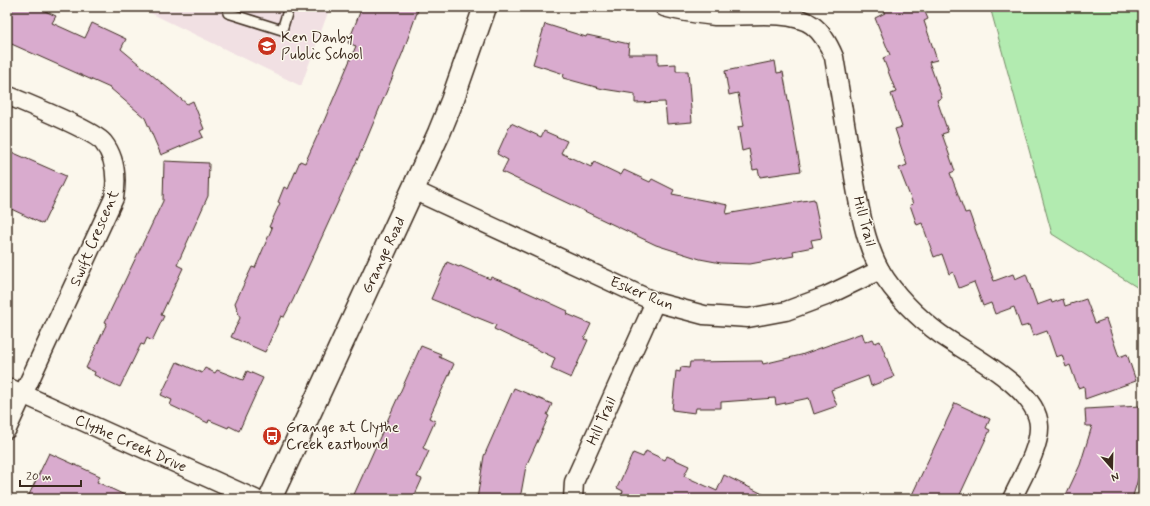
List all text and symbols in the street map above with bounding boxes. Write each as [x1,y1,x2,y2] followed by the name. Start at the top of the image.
[281,28,363,65] place label: Ken Danby Public School
[256,35,278,57] school or university icon: Ken Danby Public School
[66,187,124,290] street label: Swift Crescent
[848,194,880,248] street label: Hill Trail
[357,214,410,297] street label: Grange Road
[607,272,677,316] street label: Esker Run
[582,394,621,449] street label: Hill Trail
[71,410,190,478] street label: Clythe Creek Drive
[286,418,399,455] place label: Grange at Clythe Creek eastbound
[261,425,283,447] bus stop icon: Grange at Clythe Creek eastbound
[1092,448,1132,488] north arrow
[20,462,81,488] scale bar
[26,469,52,485] text: 20 m
[1109,469,1121,484] text: N

